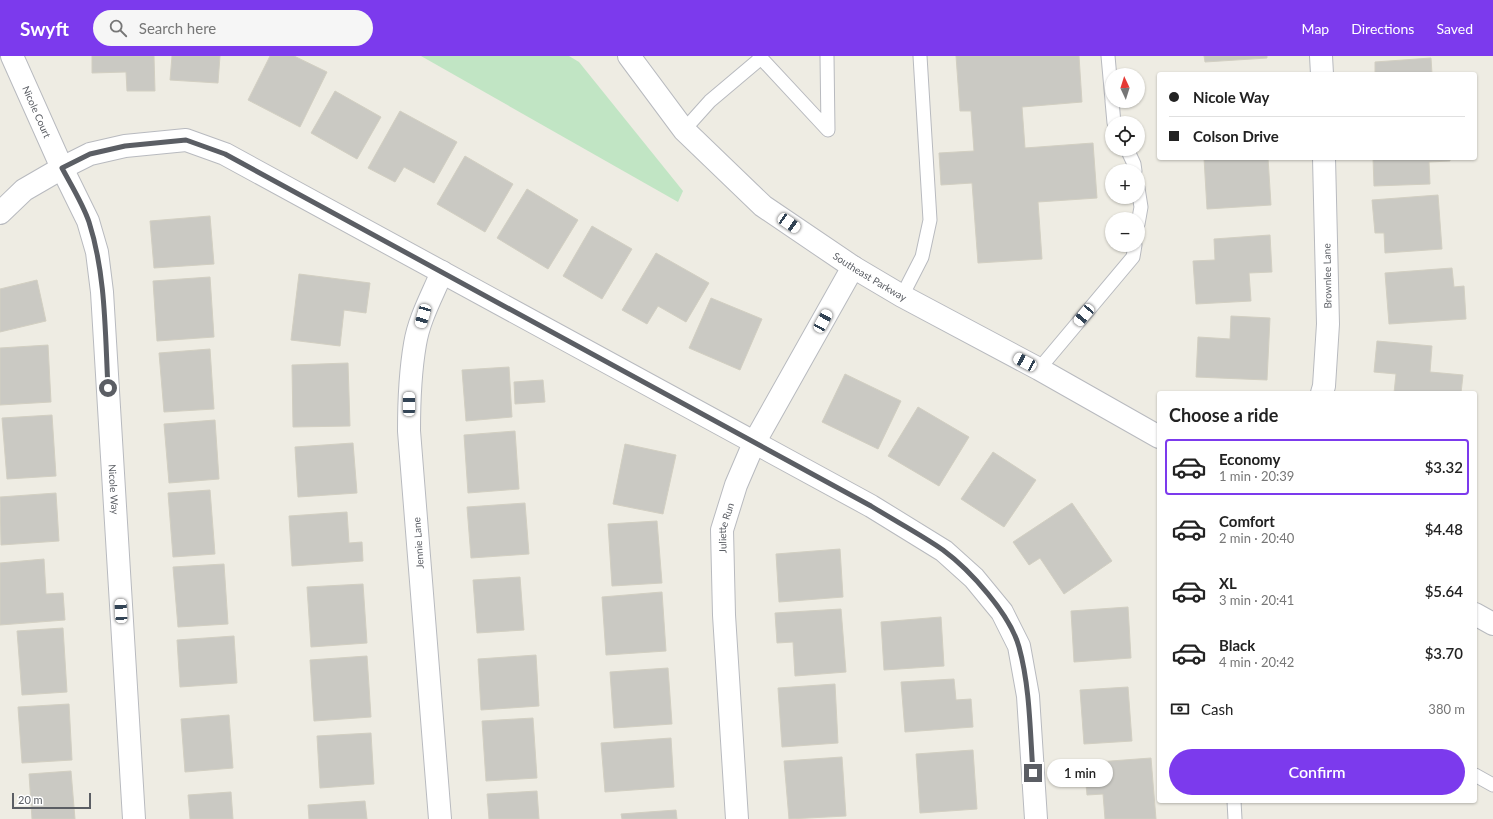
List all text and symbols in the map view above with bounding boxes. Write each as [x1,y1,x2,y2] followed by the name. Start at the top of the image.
[93,10,373,46] search box
[20,17,69,40] text: Swyft
[107,17,129,39] icon: search
[139,19,216,37] text: Search here
[1302,20,1329,37] text: Map
[1351,20,1414,37] text: Directions
[1436,20,1473,37] text: Saved
[1105,68,1145,108] north arrow
[1105,68,1145,252] map controls
[20,84,54,140] street label: Nicole Court
[1193,88,1269,106] text: Nicole Way
[1105,116,1145,156] button: locate
[1193,127,1279,145] text: Colson Drive
[1105,164,1145,204] button: +
[776,211,802,235] car
[1105,212,1145,252] button: −
[1320,243,1334,309] street label: Brownlee Lane
[831,249,910,304] street label: Southeast Parkway
[1072,302,1096,328] car
[414,303,432,329] car
[812,308,834,334] car
[1012,351,1038,373] car
[99,379,117,397] route start
[403,392,415,416] car
[1169,404,1278,426] text: Choose a ride
[1171,449,1207,485] icon: car
[1219,450,1280,468] text: Economy
[1425,458,1463,476] text: $3.32
[106,464,122,516] street label: Nicole Way
[1219,468,1294,484] text: 1 min · 20:39
[716,501,736,553] street label: Juliette Run
[1171,511,1207,547] icon: car
[1219,512,1275,530] text: Comfort
[410,517,426,569] street label: Jennie Lane
[1425,520,1463,538] text: $4.48
[1219,530,1294,546] text: 2 min · 20:40
[1171,573,1207,609] icon: car
[1219,574,1237,592] text: XL
[1425,582,1463,600] text: $5.64
[1219,592,1294,608] text: 3 min · 20:41
[114,599,128,623] car
[1171,635,1207,671] icon: car
[1219,636,1255,654] text: Black
[1425,644,1463,662] text: $3.70
[1219,654,1294,670] text: 4 min · 20:42
[1169,698,1191,720] icon: cash
[1201,700,1233,718] text: Cash
[1428,701,1465,717] text: 380 m
[1169,749,1465,795] button: Confirm
[1047,759,1113,787] callout: 1 min
[1024,764,1042,782] route end
[1064,765,1096,781] text: 1 min
[12,791,91,810] scale bar
[18,793,43,806] text: 20 m

